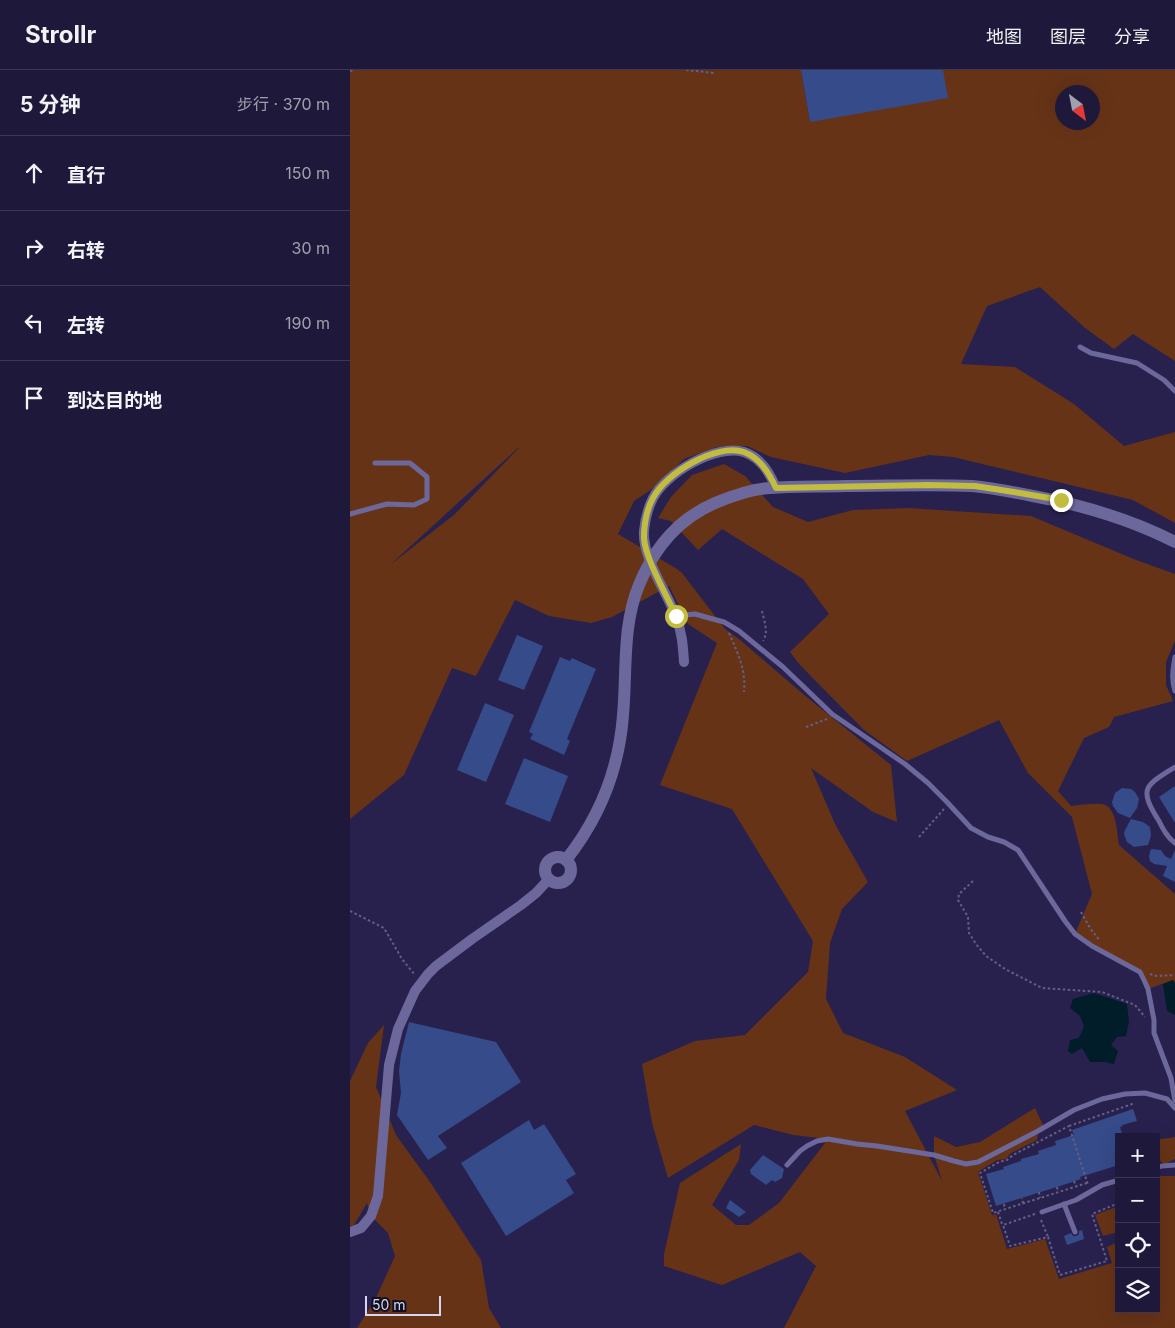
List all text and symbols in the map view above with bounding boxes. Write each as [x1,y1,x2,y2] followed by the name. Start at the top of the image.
[25,20,96,49] text: Strollr
[986,26,1022,47] text: 地图
[1050,26,1086,47] text: 图层
[1114,26,1150,47] text: 分享
[1055,85,1100,130] north arrow
[20,92,80,117] text: 5 分钟
[237,94,330,114] text: 步行 · 370 m
[20,159,48,187] icon: ahead
[285,163,330,183] text: 150 m
[67,164,105,187] text: 直行
[20,234,48,262] icon: right
[292,238,330,258] text: 30 m
[67,239,105,262] text: 右转
[20,309,48,337] icon: left
[285,313,330,333] text: 190 m
[67,314,105,337] text: 左转
[20,384,48,412] icon: arrive
[67,389,162,412] text: 到达目的地
[1050,489,1073,512] route end
[665,605,688,628] route start
[1115,1133,1160,1313] map controls
[1115,1133,1160,1178] button: +
[1115,1178,1160,1223] button: −
[1115,1223,1160,1268] button: locate
[1115,1268,1160,1313] button: layers
[365,1293,441,1316] scale bar
[372,1296,406,1313] text: 50 m

